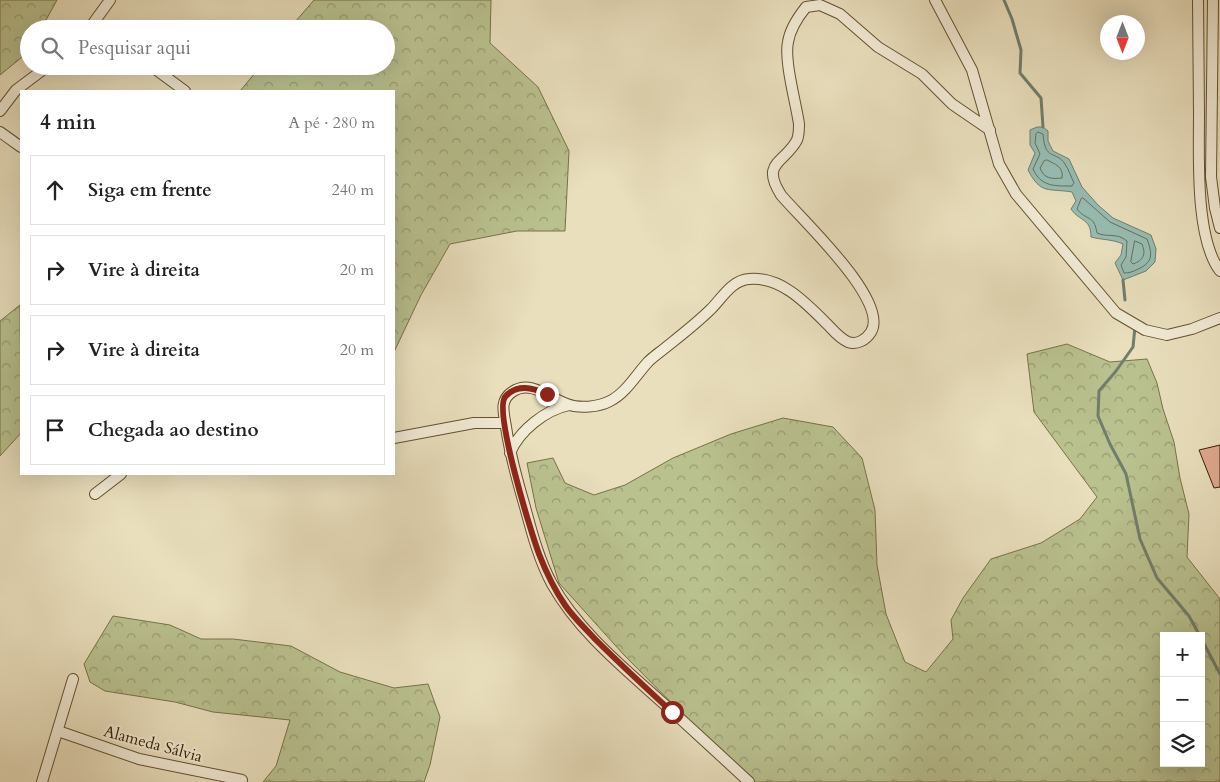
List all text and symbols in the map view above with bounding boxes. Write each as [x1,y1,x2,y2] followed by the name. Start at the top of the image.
[1100,15,1145,60] north arrow
[20,20,395,75] search box
[38,34,66,62] icon: search
[78,35,191,61] text: Pesquisar aqui
[40,108,96,137] text: 4 min
[288,112,375,134] text: A pé · 280 m
[41,176,69,204] icon: ahead
[88,177,212,203] text: Siga em frente
[332,179,374,201] text: 240 m
[41,256,69,284] icon: right
[88,257,200,283] text: Vire à direita
[340,259,374,281] text: 20 m
[41,336,69,364] icon: right
[88,337,200,363] text: Vire à direita
[340,339,374,361] text: 20 m
[536,383,559,406] route end
[41,416,69,444] icon: arrive
[88,417,259,443] text: Chegada ao destino
[1160,632,1205,767] map controls
[1160,632,1205,677] button: +
[1160,677,1205,722] button: −
[661,701,684,724] route start
[101,720,205,768] street label: Alameda Sálvia
[1160,722,1205,767] button: layers

